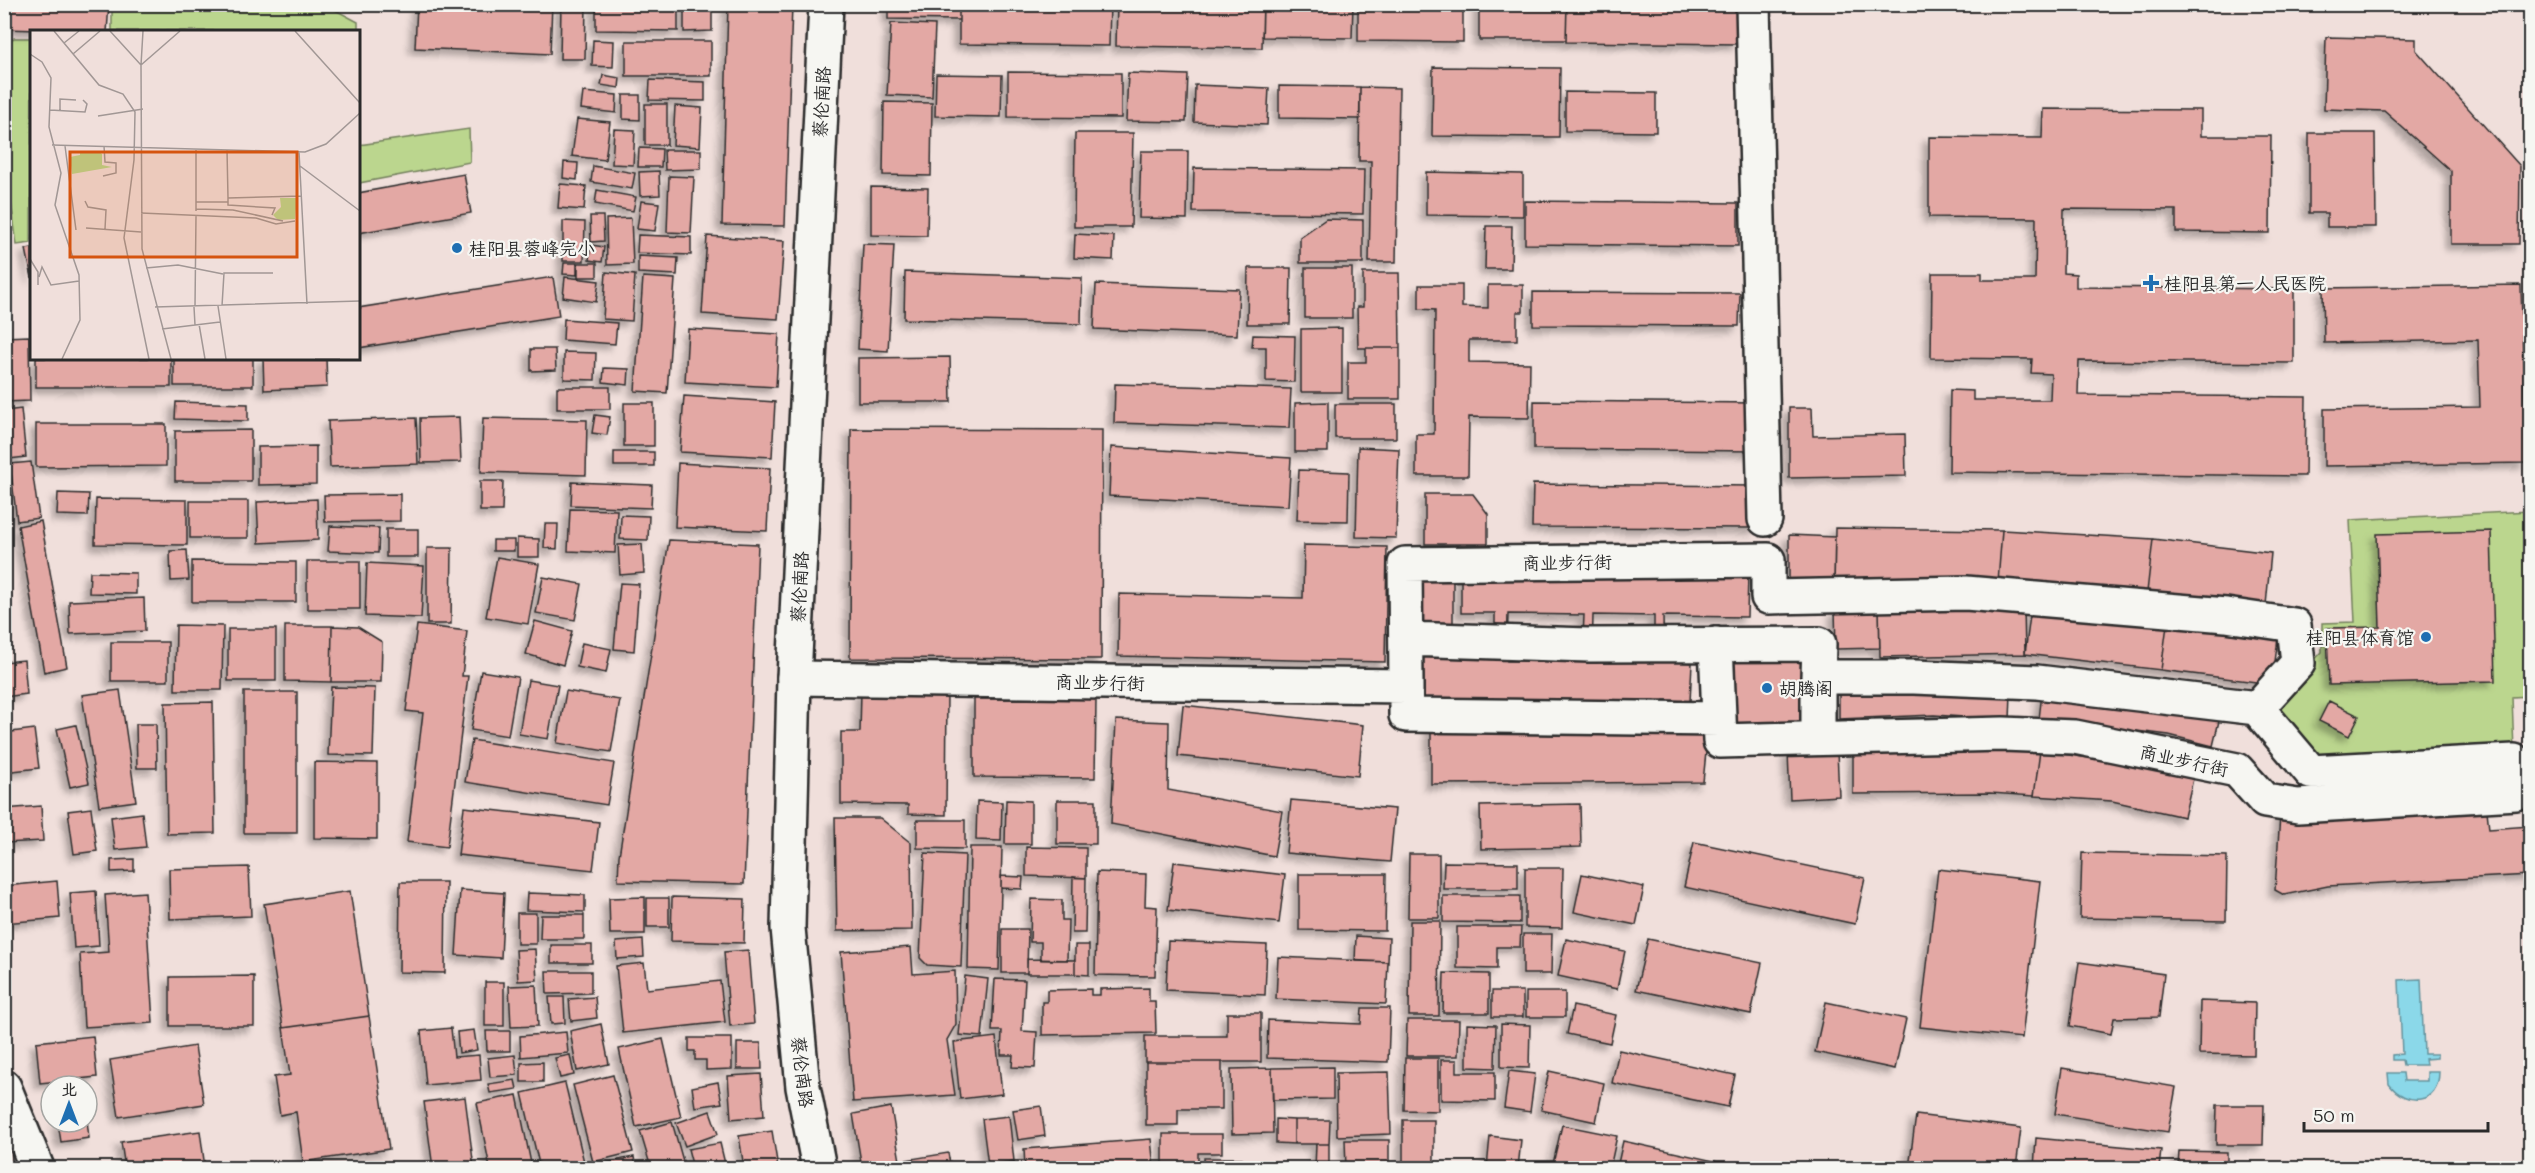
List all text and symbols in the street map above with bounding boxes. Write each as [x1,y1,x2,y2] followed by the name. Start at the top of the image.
[30,30,360,360] inset map
[807,65,835,139] street label: 蔡伦南路
[469,236,595,260] place label: 桂阳县蓉峰完小
[450,241,464,255] marker: 桂阳县蓉峰完小
[2164,271,2326,295] place label: 桂阳县第一人民医院
[2142,274,2160,292] marker: 桂阳县第一人民医院
[1522,549,1612,575] street label: 商业步行街
[785,550,813,624] street label: 蔡伦南路
[2306,625,2414,649] place label: 桂阳县体育馆
[2419,630,2433,644] marker: 桂阳县体育馆
[1055,669,1145,695] street label: 商业步行街
[1779,676,1833,700] place label: 胡腾阁
[1760,681,1774,695] marker: 胡腾阁
[2137,739,2231,781] street label: 商业步行街
[787,1035,819,1109] street label: 蔡伦南路
[39,1074,99,1134] north arrow
[61,1078,77,1099] text: 北
[2304,1095,2488,1133] scale bar
[2313,1103,2355,1127] text: 50 m

